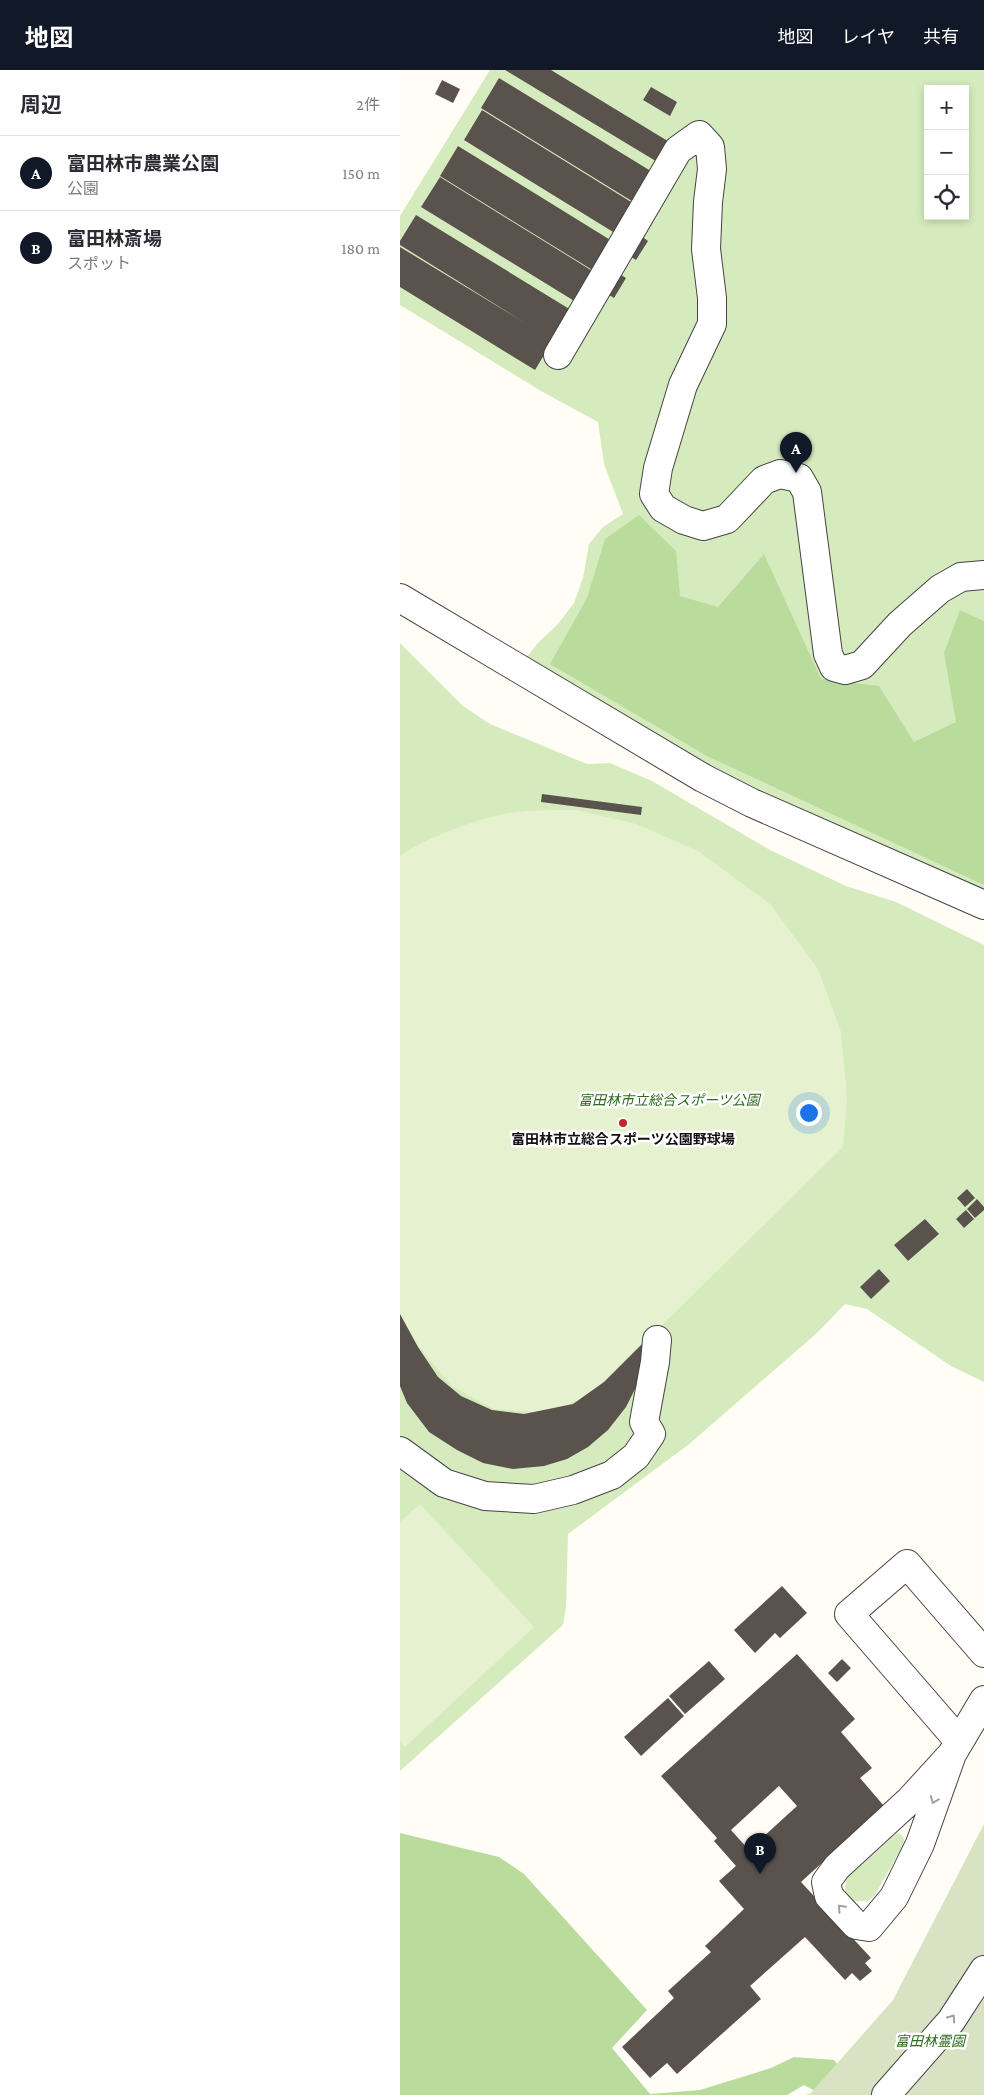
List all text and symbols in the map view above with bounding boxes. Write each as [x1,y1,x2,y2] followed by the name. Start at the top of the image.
[25,24,73,51] text: 地図
[778,27,814,47] text: 地図
[842,27,895,47] text: レイヤ
[923,27,959,47] text: 共有
[924,85,969,220] map controls
[924,85,969,130] button: +
[20,93,62,117] text: 周辺
[356,96,380,113] text: 2件
[924,130,969,175] button: −
[67,153,219,174] text: 富田林市農業公園
[31,165,41,182] text: A
[342,165,380,182] text: 150 m
[924,175,969,220] button: locate
[67,180,99,197] text: 公園
[67,228,162,249] text: 富田林斎場
[31,240,41,257] text: B
[341,240,380,257] text: 180 m
[67,255,131,272] text: スポット
[780,432,812,473] pin: A
[578,1092,762,1108] park label: 富田林市立総合スポーツ公園
[796,1100,822,1126] your location
[617,1117,629,1129] marker: 富田林市立総合スポーツ公園野球場
[511,1131,735,1147] place label: 富田林市立総合スポーツ公園野球場
[930,1795,940,1804] one-way arrow
[744,1833,776,1874] pin: B
[838,1905,847,1914] one-way arrow
[946,2015,955,2024] one-way arrow
[895,2033,967,2049] park label: 富田林霊園

